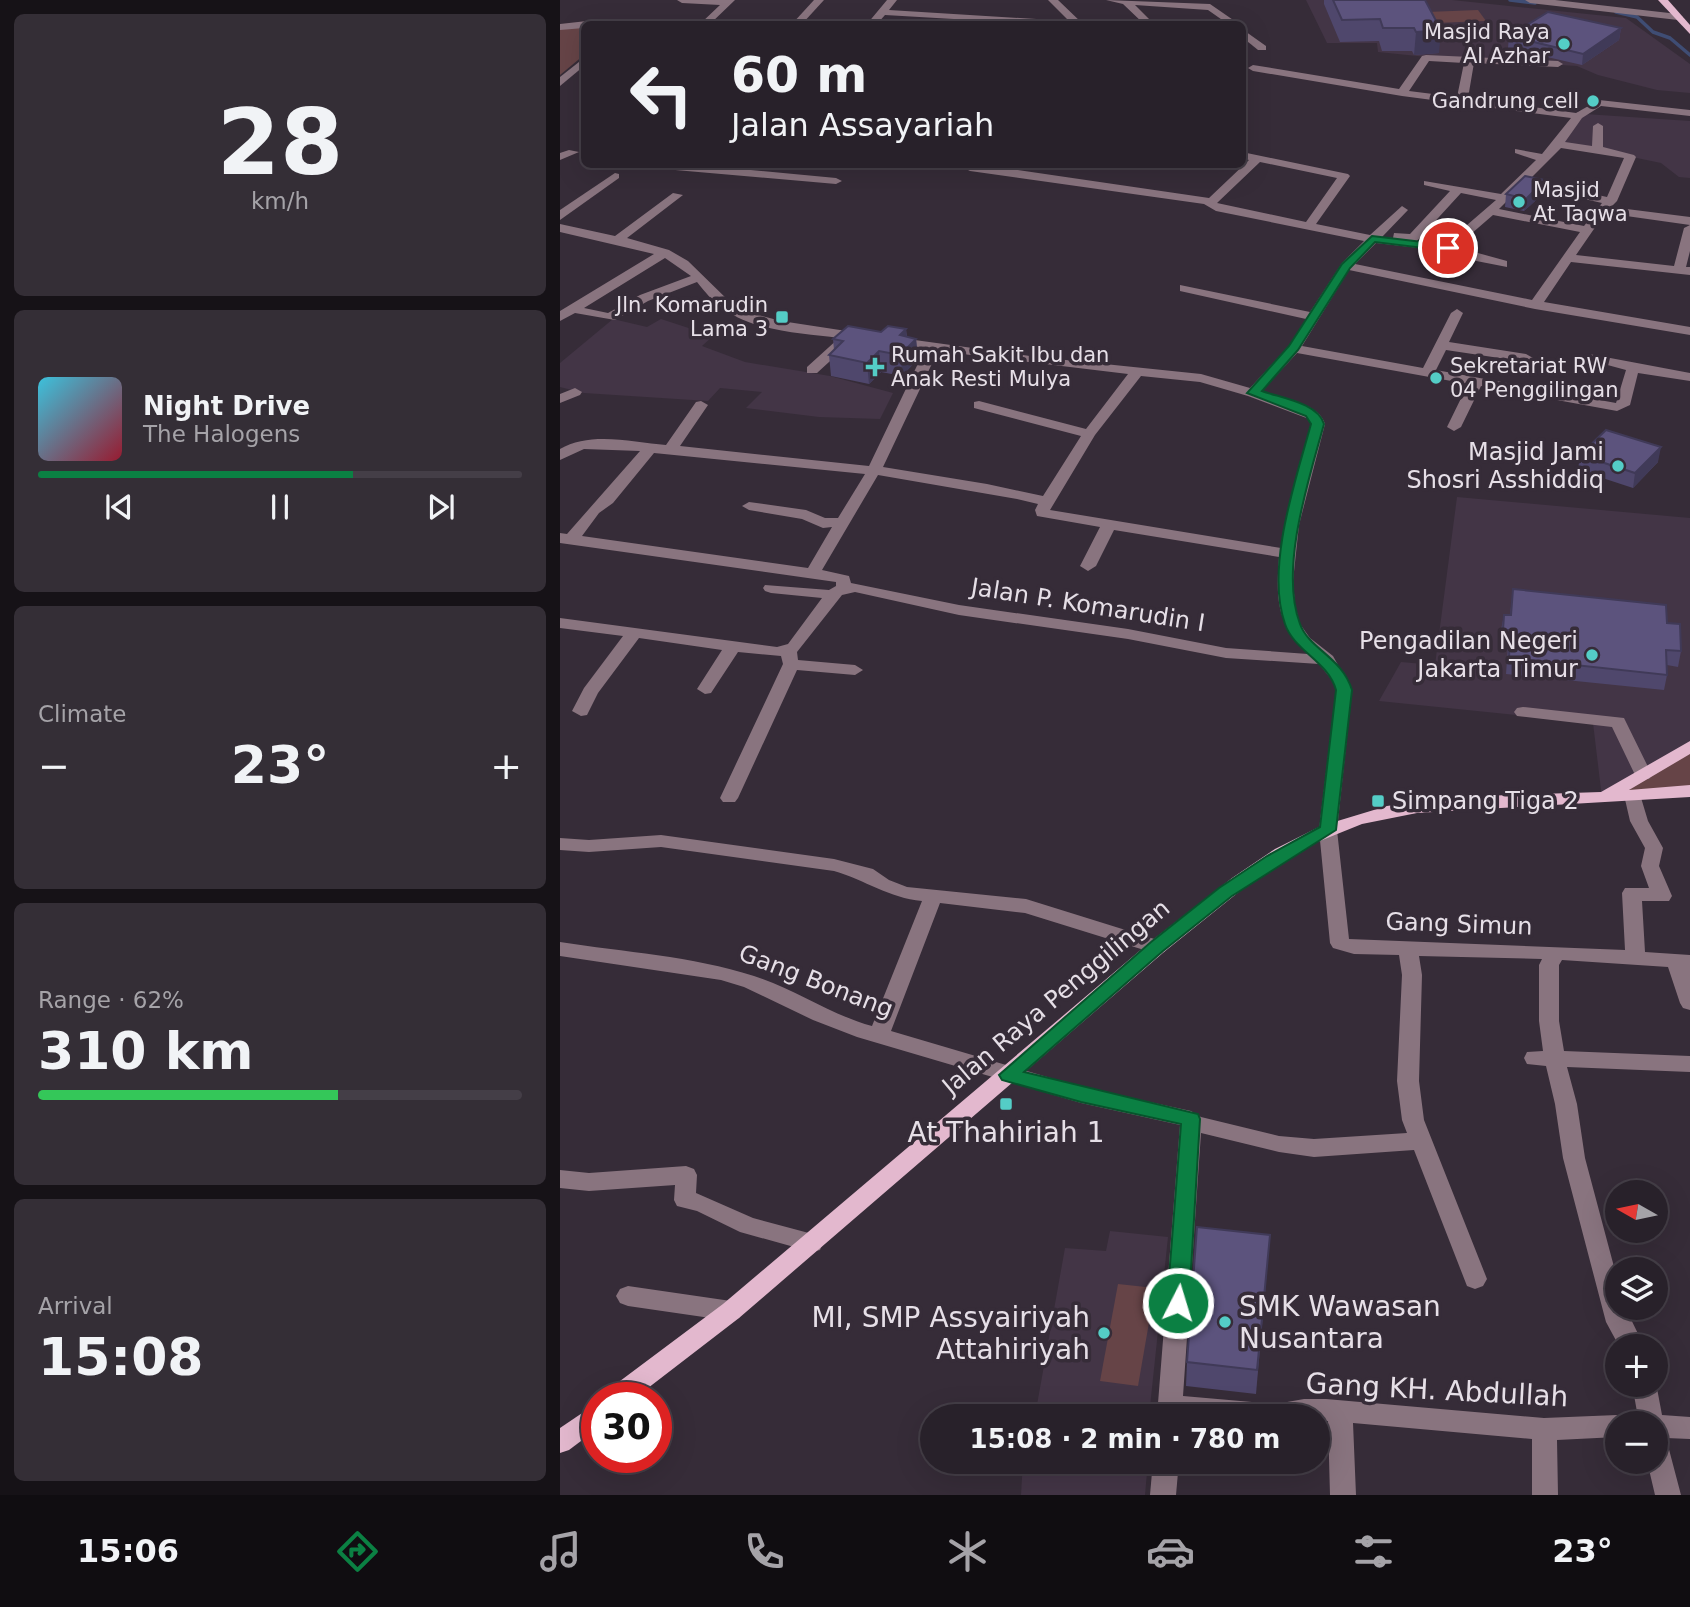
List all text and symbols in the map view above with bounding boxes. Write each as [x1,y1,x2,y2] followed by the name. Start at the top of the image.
[1424,20,1550,68] place label: Masjid Raya Al Azhar
[1556,36,1572,52] marker: Masjid Raya Al Azhar
[731,47,867,104] text: 60 m
[616,49,707,140] icon: left
[1432,89,1579,113] place label: Gandrung cell
[217,90,343,195] text: 28
[1585,93,1601,109] marker: Gandrung cell
[731,106,994,144] text: Jalan Assayariah
[1533,178,1628,226] place label: Masjid At Taqwa
[251,188,309,214] text: km/h
[1511,194,1527,210] marker: Masjid At Taqwa
[1418,218,1478,278] pin
[1429,229,1467,267] icon: arrive
[614,293,768,341] place label: Jln. Komarudin Lama 3
[774,309,790,325] marker: Jln. Komarudin Lama 3
[891,343,1109,391] place label: Rumah Sakit Ibu dan Anak Resti Mulya
[1450,354,1619,402] place label: Sekretariat RW 04 Penggilingan
[865,357,885,377] marker: Rumah Sakit Ibu dan Anak Resti Mulya
[1428,370,1444,386] marker: Sekretariat RW 04 Penggilingan
[143,391,310,421] text: Night Drive
[143,421,300,447] text: The Halogens
[1407,438,1604,494] place label: Masjid Jami Shosri Asshiddiq
[1610,458,1626,474] marker: Masjid Jami Shosri Asshiddiq
[100,488,138,526] icon: previous
[261,488,299,526] icon: pause
[422,488,460,526] icon: next
[967,572,1207,637] street label: Jalan P. Komarudin I
[1359,627,1578,683] place label: Pengadilan Negeri Jakarta Timur
[1584,647,1600,663] marker: Pengadilan Negeri Jakarta Timur
[38,701,127,727] text: Climate
[231,735,329,795] text: 23°
[38,744,70,788] text: −
[490,744,522,788] text: +
[1392,787,1579,815] place label: Simpang Tiga 2
[1370,793,1386,809] marker: Simpang Tiga 2
[935,894,1175,1102] street label: Jalan Raya Penggilingan
[1385,907,1533,941] street label: Gang Simun
[735,939,897,1023] street label: Gang Bonang
[38,987,184,1013] text: Range · 62%
[38,1021,253,1081] text: 310 km
[998,1096,1014,1112] marker: At Thahiriah 1
[908,1116,1104,1149] place label: At Thahiriah 1
[1605,1180,1668,1242] north arrow
[1605,1180,1668,1474] map controls
[1605,1257,1668,1320] button: layers
[1141,1266,1215,1340] position arrow
[1239,1290,1441,1355] place label: SMK Wawasan Nusantara
[38,1293,113,1319] text: Arrival
[811,1301,1090,1366] place label: MI, SMP Assyairiyah Attahiriyah
[1217,1314,1233,1330] marker: SMK Wawasan Nusantara
[1096,1325,1112,1341] marker: MI, SMP Assyairiyah Attahiriyah
[38,1327,204,1387] text: 15:08
[1605,1334,1668,1397] button: +
[1305,1367,1569,1413] street label: Gang KH. Abdullah
[581,1382,672,1473] speed limit sign: 30
[1605,1411,1668,1474] button: −
[970,1424,1280,1454] text: 15:08 · 2 min · 780 m
[333,1527,382,1576] icon: directions
[536,1527,585,1576] icon: music
[740,1527,789,1576] icon: phone
[943,1527,992,1576] icon: climate
[1146,1527,1195,1576] icon: car
[1349,1527,1398,1576] icon: filters
[77,1532,179,1570] text: 15:06
[1552,1532,1613,1570] text: 23°

